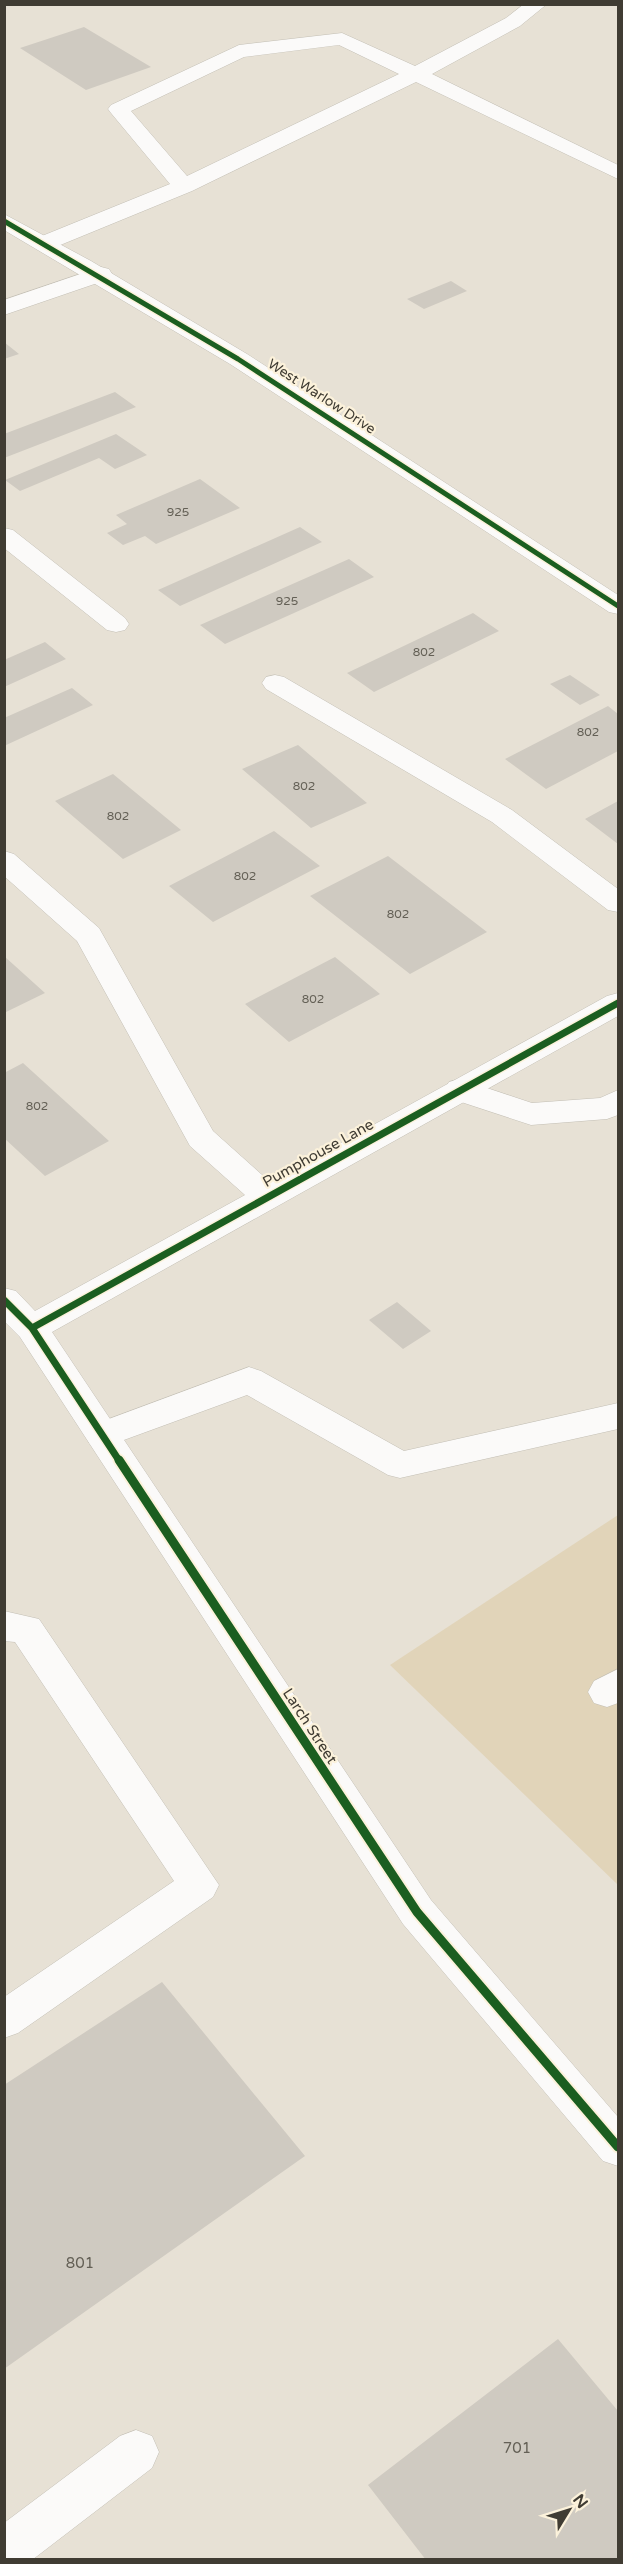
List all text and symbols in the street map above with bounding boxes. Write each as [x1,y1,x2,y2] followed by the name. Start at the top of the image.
[265,355,379,438] street label: West Warlow Drive
[167,505,189,519] house number: 925
[276,594,298,608] house number: 925
[413,645,435,659] house number: 802
[577,725,599,739] house number: 802
[293,779,315,793] house number: 802
[107,809,129,823] house number: 802
[234,869,256,883] house number: 802
[387,907,409,921] house number: 802
[302,992,324,1006] house number: 802
[26,1099,48,1113] house number: 802
[259,1115,377,1191] street label: Pumphouse Lane
[279,1685,341,1767] street label: Larch Street
[66,2254,94,2272] house number: 801
[503,2439,531,2457] house number: 701
[539,2480,599,2540] north arrow
[568,2490,592,2513] text: N

